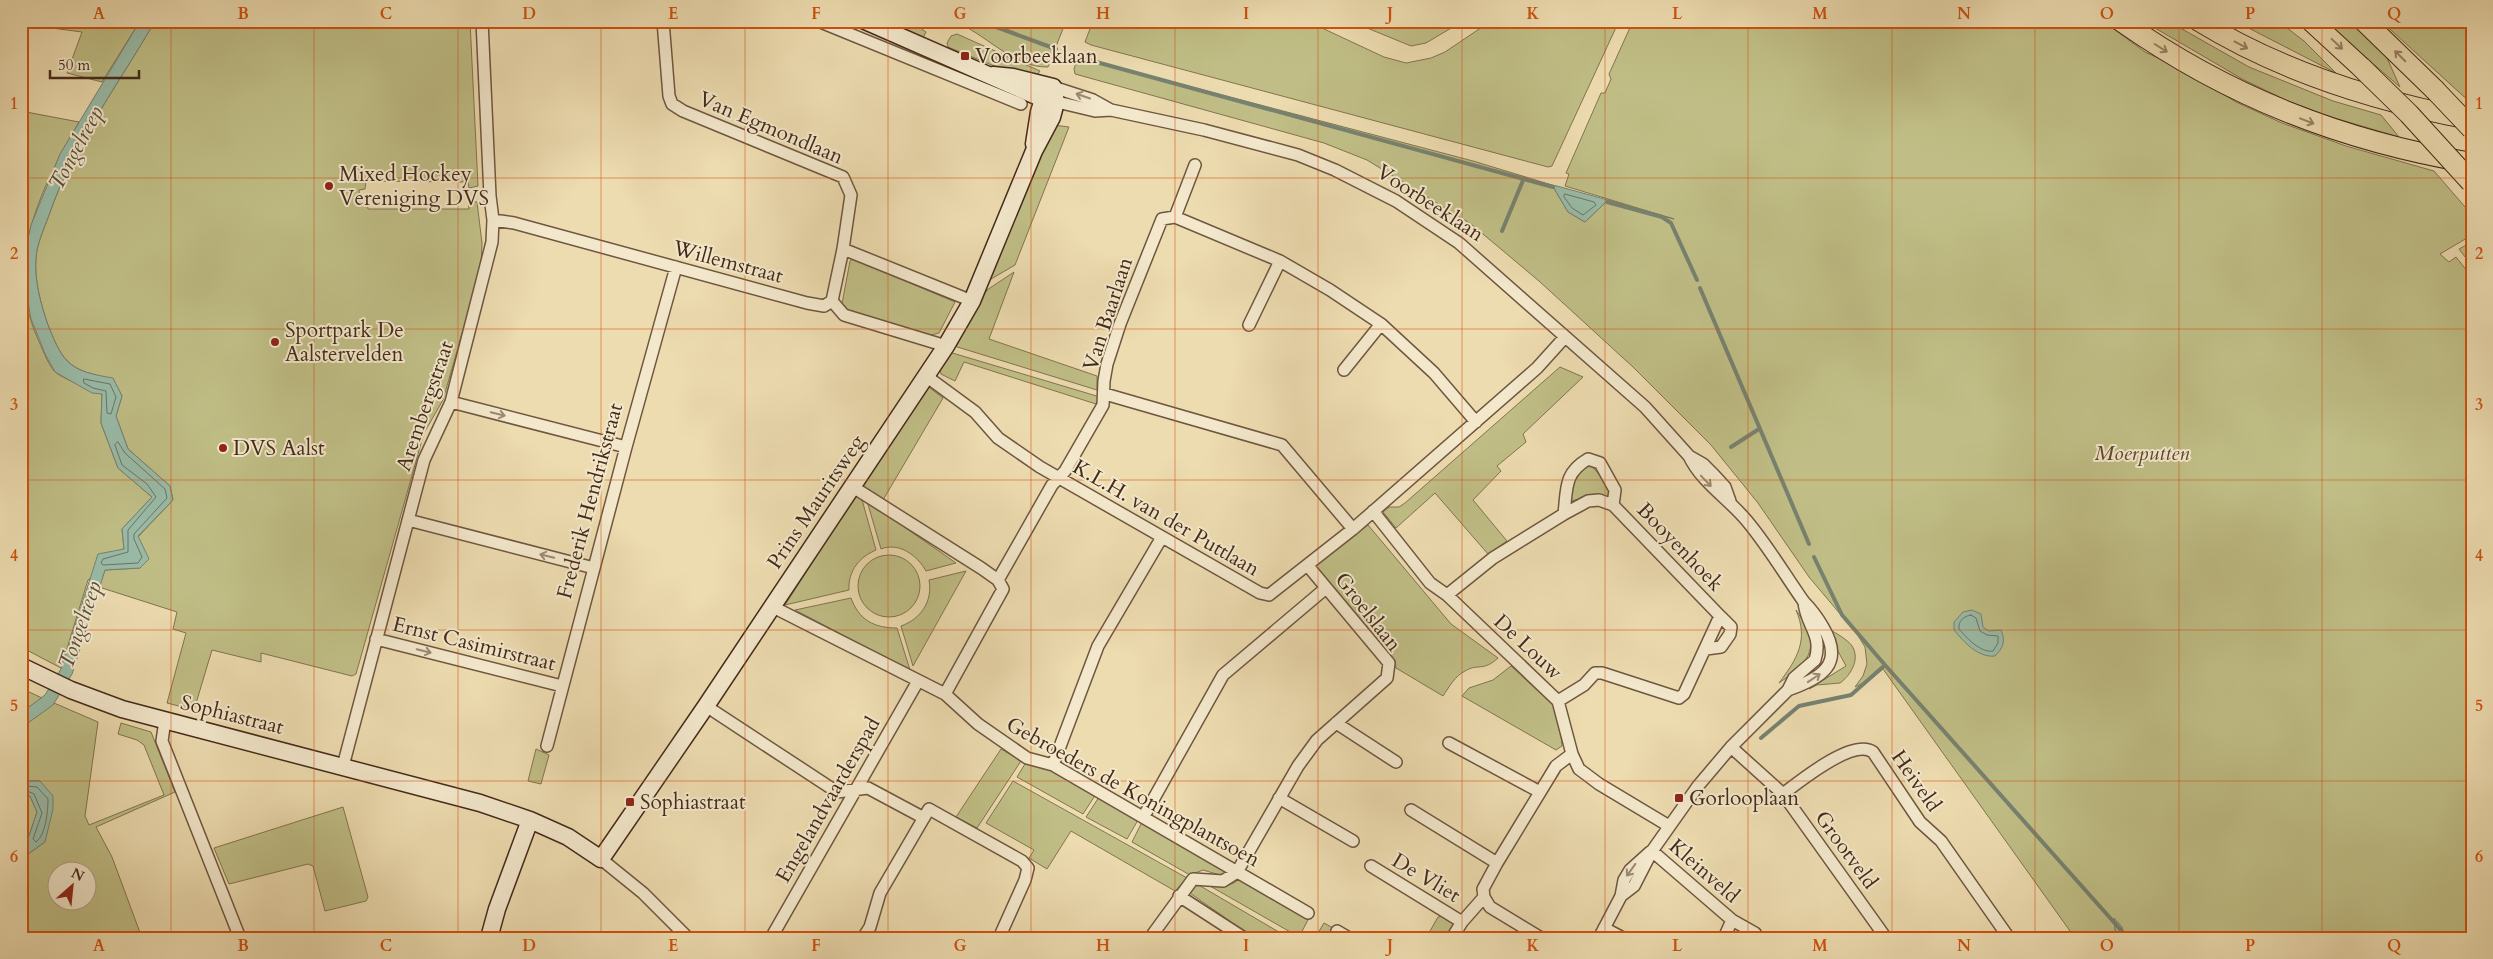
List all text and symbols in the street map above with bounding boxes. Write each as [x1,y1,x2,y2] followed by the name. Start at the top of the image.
[93,3,105,25] text: A
[237,3,249,25] text: B
[380,3,392,25] text: C
[522,3,536,25] text: D
[668,3,678,25] text: E
[811,3,821,25] text: F
[953,3,967,25] text: G
[1096,3,1110,25] text: H
[1243,3,1249,25] text: I
[1385,3,1393,25] text: J
[1527,3,1540,25] text: K
[1672,3,1683,25] text: L
[1812,3,1828,25] text: M
[1957,3,1971,25] text: N
[2100,3,2114,25] text: O
[2245,3,2255,25] text: P
[2387,3,2401,25] text: Q
[2330,38,2343,50] one-way arrow
[2233,41,2248,50] one-way arrow
[975,42,1098,71] place label: Voorbeeklaan
[2154,44,2168,54] one-way arrow
[50,48,139,80] scale bar
[2394,49,2406,62] one-way arrow
[959,50,971,62] marker: Voorbeeklaan
[58,55,90,75] text: 50 m
[694,84,848,172] street label: Van Egmondlaan
[1075,91,1091,101] one-way arrow
[10,93,18,115] text: 1
[2475,93,2483,115] text: 1
[41,101,111,195] water label: Tongelreep
[2299,116,2314,126] one-way arrow
[1371,157,1489,249] street label: Voorbeeklaan
[339,160,489,213] place label: Mixed Hockey Vereniging DVS
[323,180,335,192] marker: Mixed Hockey Vereniging DVS
[669,233,787,291] street label: Willemstraat
[10,243,18,265] text: 2
[2475,243,2483,265] text: 2
[1076,254,1140,374] street label: Van Baarlaan
[285,316,404,369] place label: Sportpark De Aalstervelden
[269,336,281,348] marker: Sportpark De Aalstervelden
[389,337,461,475] street label: Arembergstraat
[10,394,18,416] text: 3
[2475,394,2483,416] text: 3
[550,400,630,602] street label: Frederik Hendrikstraat
[489,410,505,419] one-way arrow
[760,429,872,575] street label: Prins Mauritsweg
[233,434,325,463] place label: DVS Aalst
[2095,439,2190,468] park label: Moerputten
[217,442,229,454] marker: DVS Aalst
[1067,453,1265,583] street label: K.L.H. van der Puttlaan
[1700,475,1712,487] one-way arrow
[1630,496,1730,598] street label: Booyenhoek
[10,545,18,567] text: 4
[2475,545,2483,567] text: 4
[539,551,555,560] one-way arrow
[1328,566,1408,658] street label: Groelslaan
[51,577,109,673] water label: Tongelreep
[1487,608,1569,687] street label: De Louw
[389,610,559,678] street label: Ernst Casimirstraat
[415,647,431,656] one-way arrow
[1807,672,1821,683] one-way arrow
[177,688,287,742] street label: Sophiastraat
[10,695,18,717] text: 5
[2475,695,2483,717] text: 5
[1001,710,1265,874] street label: Gebroeders de Koningplantsoen
[769,712,887,888] street label: Engelandvaarderspad
[1884,744,1948,818] street label: Heiveld
[1689,784,1799,813] place label: Gorlooplaan
[640,788,746,817] place label: Sophiastraat
[1673,792,1685,804] marker: Gorlooplaan
[624,796,636,808] marker: Sophiastraat
[1808,805,1884,895] street label: Grootveld
[1662,832,1746,910] street label: Kleinveld
[10,846,18,868] text: 6
[1386,846,1466,910] street label: De Vliet
[2475,846,2483,868] text: 6
[48,862,98,912] north arrow
[1626,863,1636,877] one-way arrow
[68,864,87,886] text: N
[93,935,105,957] text: A
[237,935,249,957] text: B
[380,935,392,957] text: C
[522,935,536,957] text: D
[668,935,678,957] text: E
[811,935,821,957] text: F
[953,935,967,957] text: G
[1096,935,1110,957] text: H
[1243,935,1249,957] text: I
[1385,935,1393,957] text: J
[1527,935,1540,957] text: K
[1672,935,1683,957] text: L
[1812,935,1828,957] text: M
[1957,935,1971,957] text: N
[2100,935,2114,957] text: O
[2245,935,2255,957] text: P
[2387,935,2401,957] text: Q

